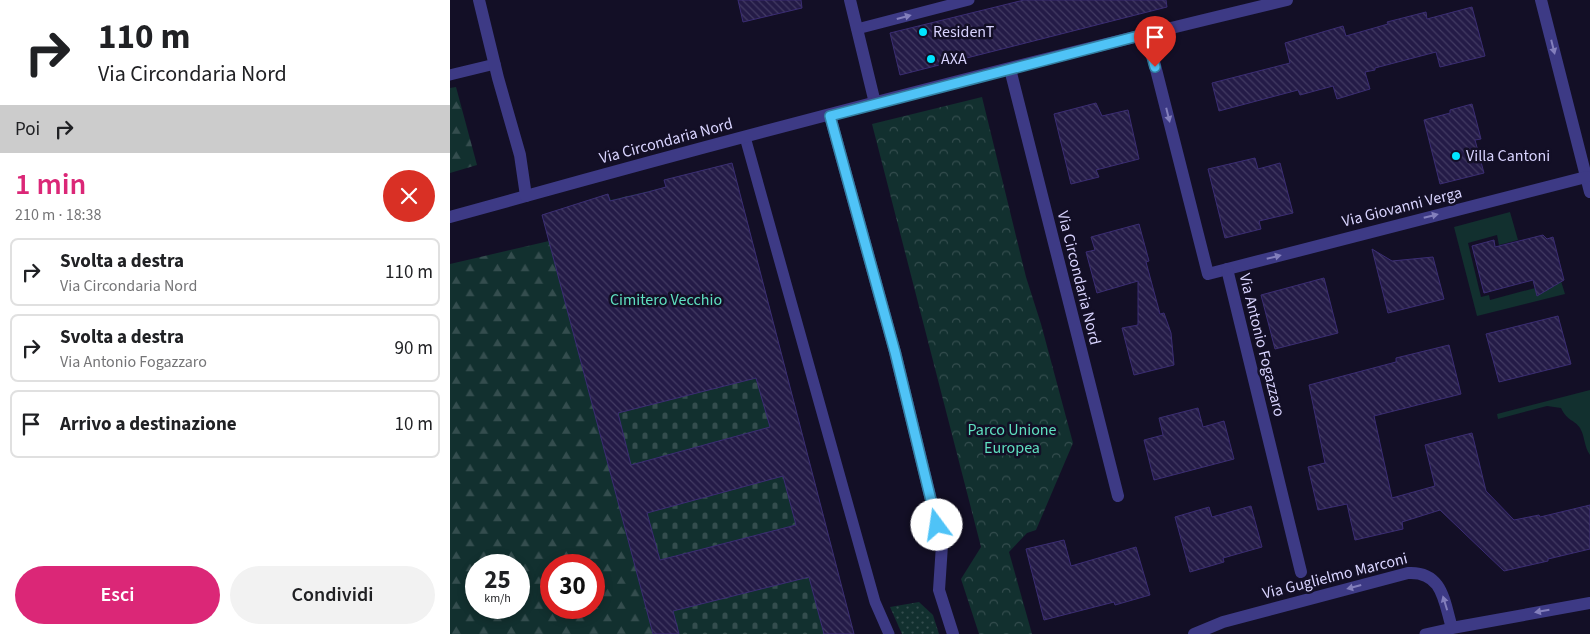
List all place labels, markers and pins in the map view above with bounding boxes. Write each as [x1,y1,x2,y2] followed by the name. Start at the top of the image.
[1134,16,1176,67] pin
[933,21,995,43] place label: ResidenT
[917,26,929,38] marker: ResidenT
[941,48,967,70] place label: AXA
[925,53,937,65] marker: AXA
[1466,145,1550,167] place label: Villa Cantoni
[1450,150,1462,162] marker: Villa Cantoni

